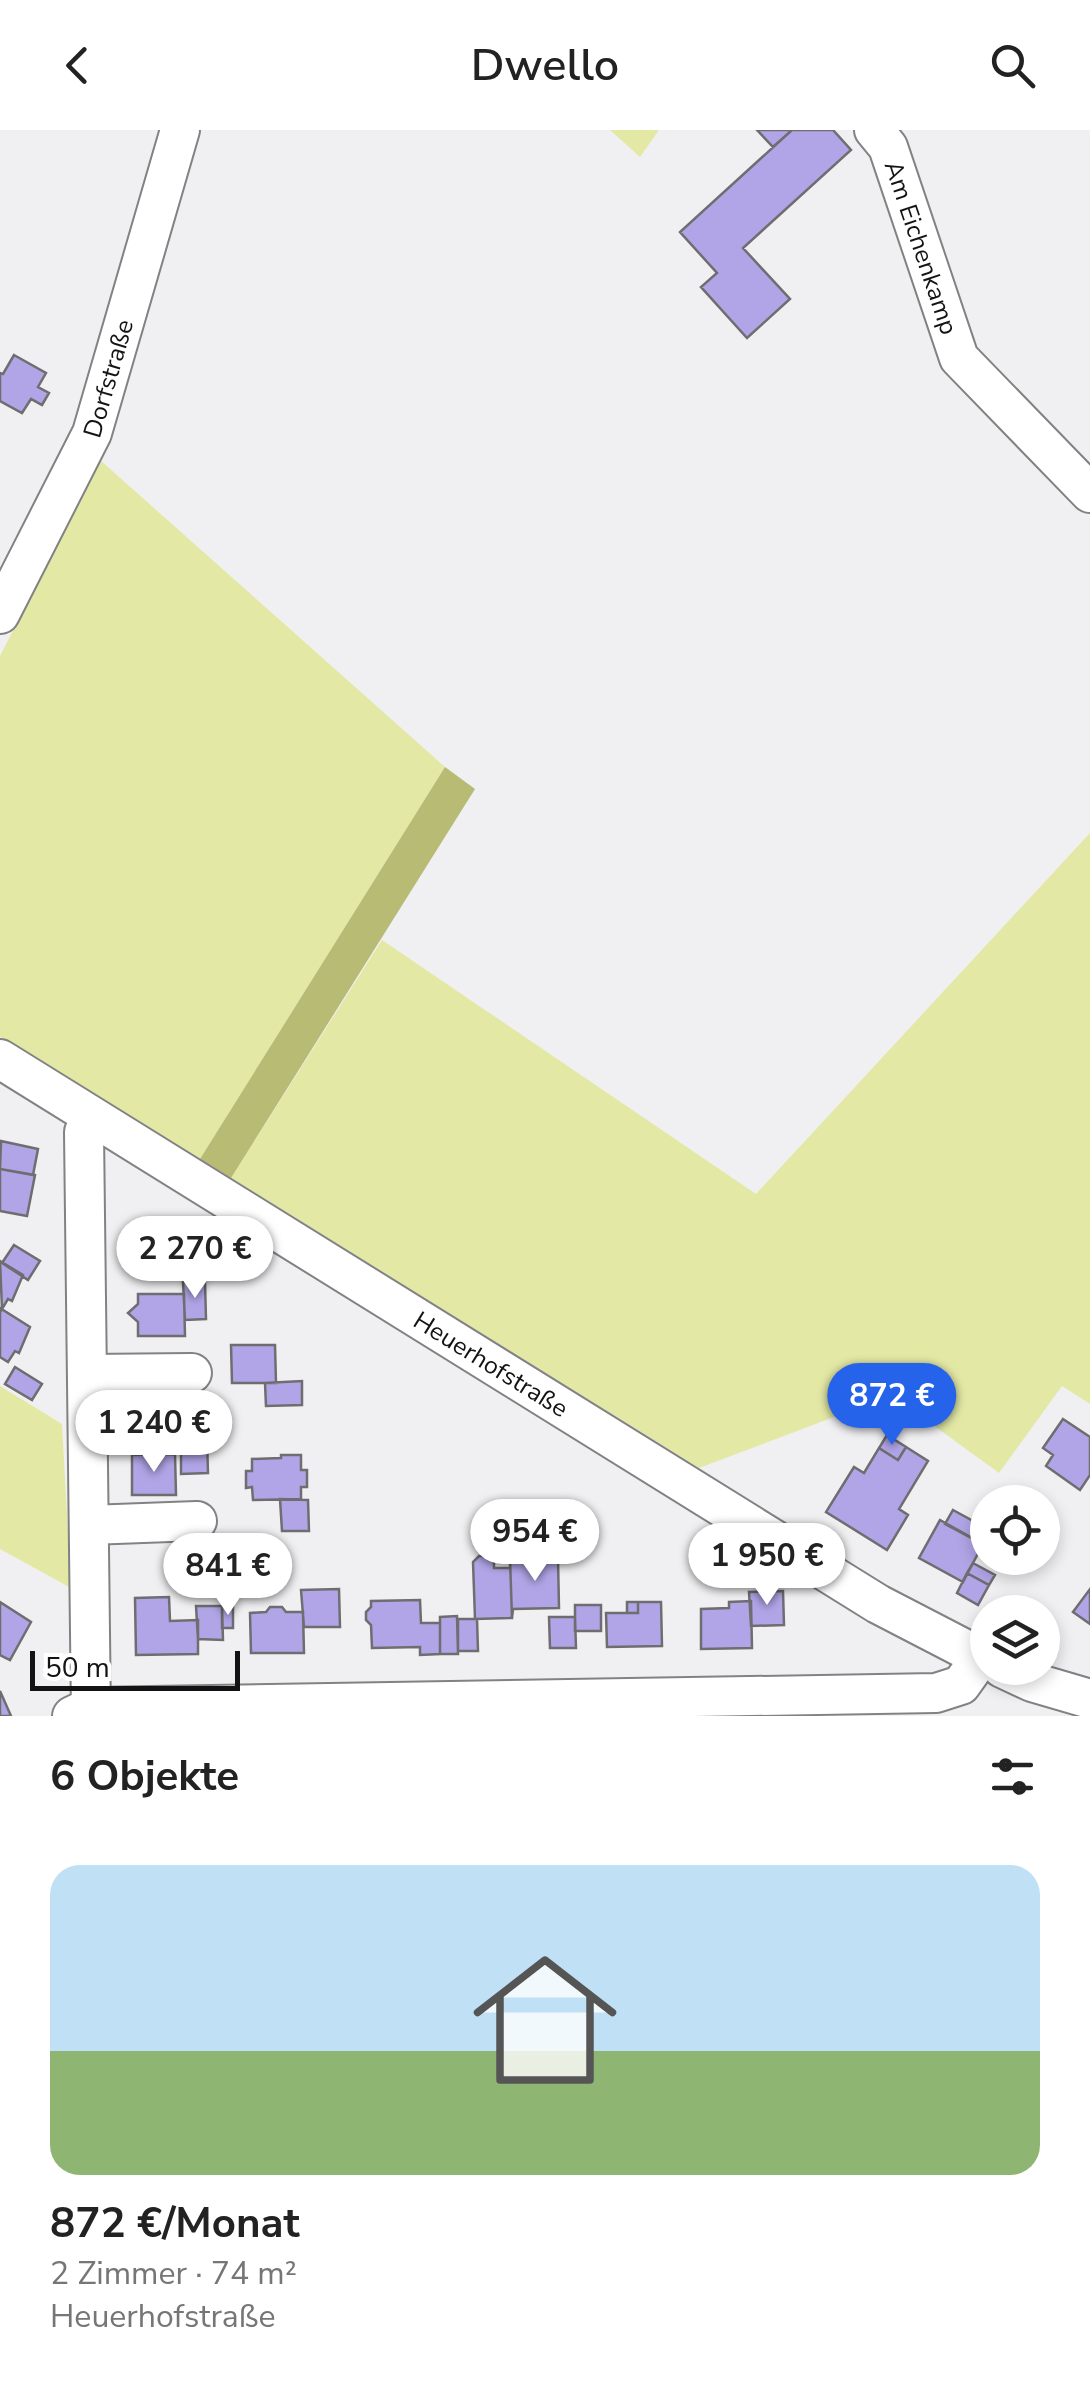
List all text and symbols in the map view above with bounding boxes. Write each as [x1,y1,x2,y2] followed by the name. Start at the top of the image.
[471,35,619,96] text: Dwello
[50,38,105,93] icon: back
[985,38,1040,93] icon: search
[876,156,966,339] street label: Am Eichenkamp
[76,315,142,442] street label: Dorfstraße
[103,1216,287,1301] pin: 2 270 €
[138,1227,252,1270] text: 2 270 €
[407,1304,574,1426] street label: Heuerhofstraße
[822,1363,962,1448] pin: 872 €
[849,1374,935,1417] text: 872 €
[62,1390,246,1475] pin: 1 240 €
[97,1401,211,1444] text: 1 240 €
[970,1485,1060,1685] map controls
[970,1485,1060,1575] button: locate
[465,1499,605,1584] pin: 954 €
[492,1510,578,1553] text: 954 €
[675,1523,859,1608] pin: 1 950 €
[158,1533,298,1618] pin: 841 €
[710,1534,824,1577] text: 1 950 €
[185,1544,271,1587] text: 841 €
[970,1595,1060,1685] button: layers
[30,1646,240,1690] scale bar
[45,1649,110,1687] text: 50 m
[50,1748,239,1805] text: 6 Objekte
[985,1749,1040,1804] icon: filters
[455,1930,635,2110] icon: home
[50,2195,300,2252] text: 872 €/Monat
[50,2252,297,2295] text: 2 Zimmer · 74 m²
[50,2295,276,2338] text: Heuerhofstraße

